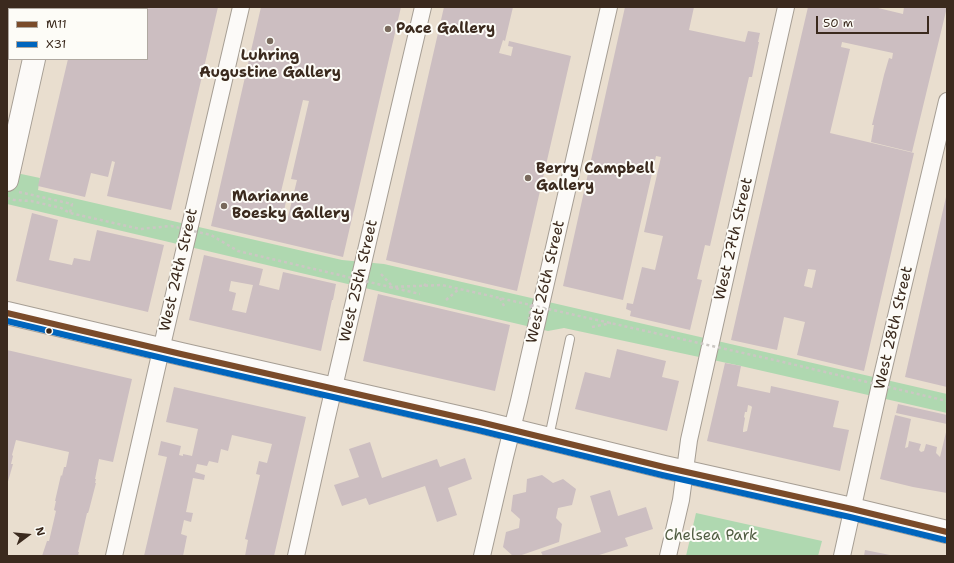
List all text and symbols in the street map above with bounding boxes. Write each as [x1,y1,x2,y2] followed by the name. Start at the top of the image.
[8,8,148,60] legend
[818,8,931,34] scale bar
[823,15,853,31] text: 50 m
[46,16,67,32] text: M11
[396,20,495,38] place label: Pace Gallery
[383,24,393,34] marker: Pace Gallery
[46,36,66,52] text: X31
[265,36,275,46] marker: Luhring Augustine Gallery
[199,47,341,82] place label: Luhring Augustine Gallery
[536,160,655,195] place label: Berry Campbell Gallery
[523,173,533,183] marker: Berry Campbell Gallery
[711,176,757,302] street label: West 27th Street
[232,188,350,223] place label: Marianne Boesky Gallery
[219,201,229,211] marker: Marianne Boesky Gallery
[156,207,202,333] street label: West 24th Street
[336,218,382,344] street label: West 25th Street
[523,219,569,345] street label: West 26th Street
[871,265,917,391] street label: West 28th Street
[44,326,54,336] unlabelled marker
[8,515,48,555] north arrow
[32,525,48,538] text: N
[664,527,758,545] park label: Chelsea Park

